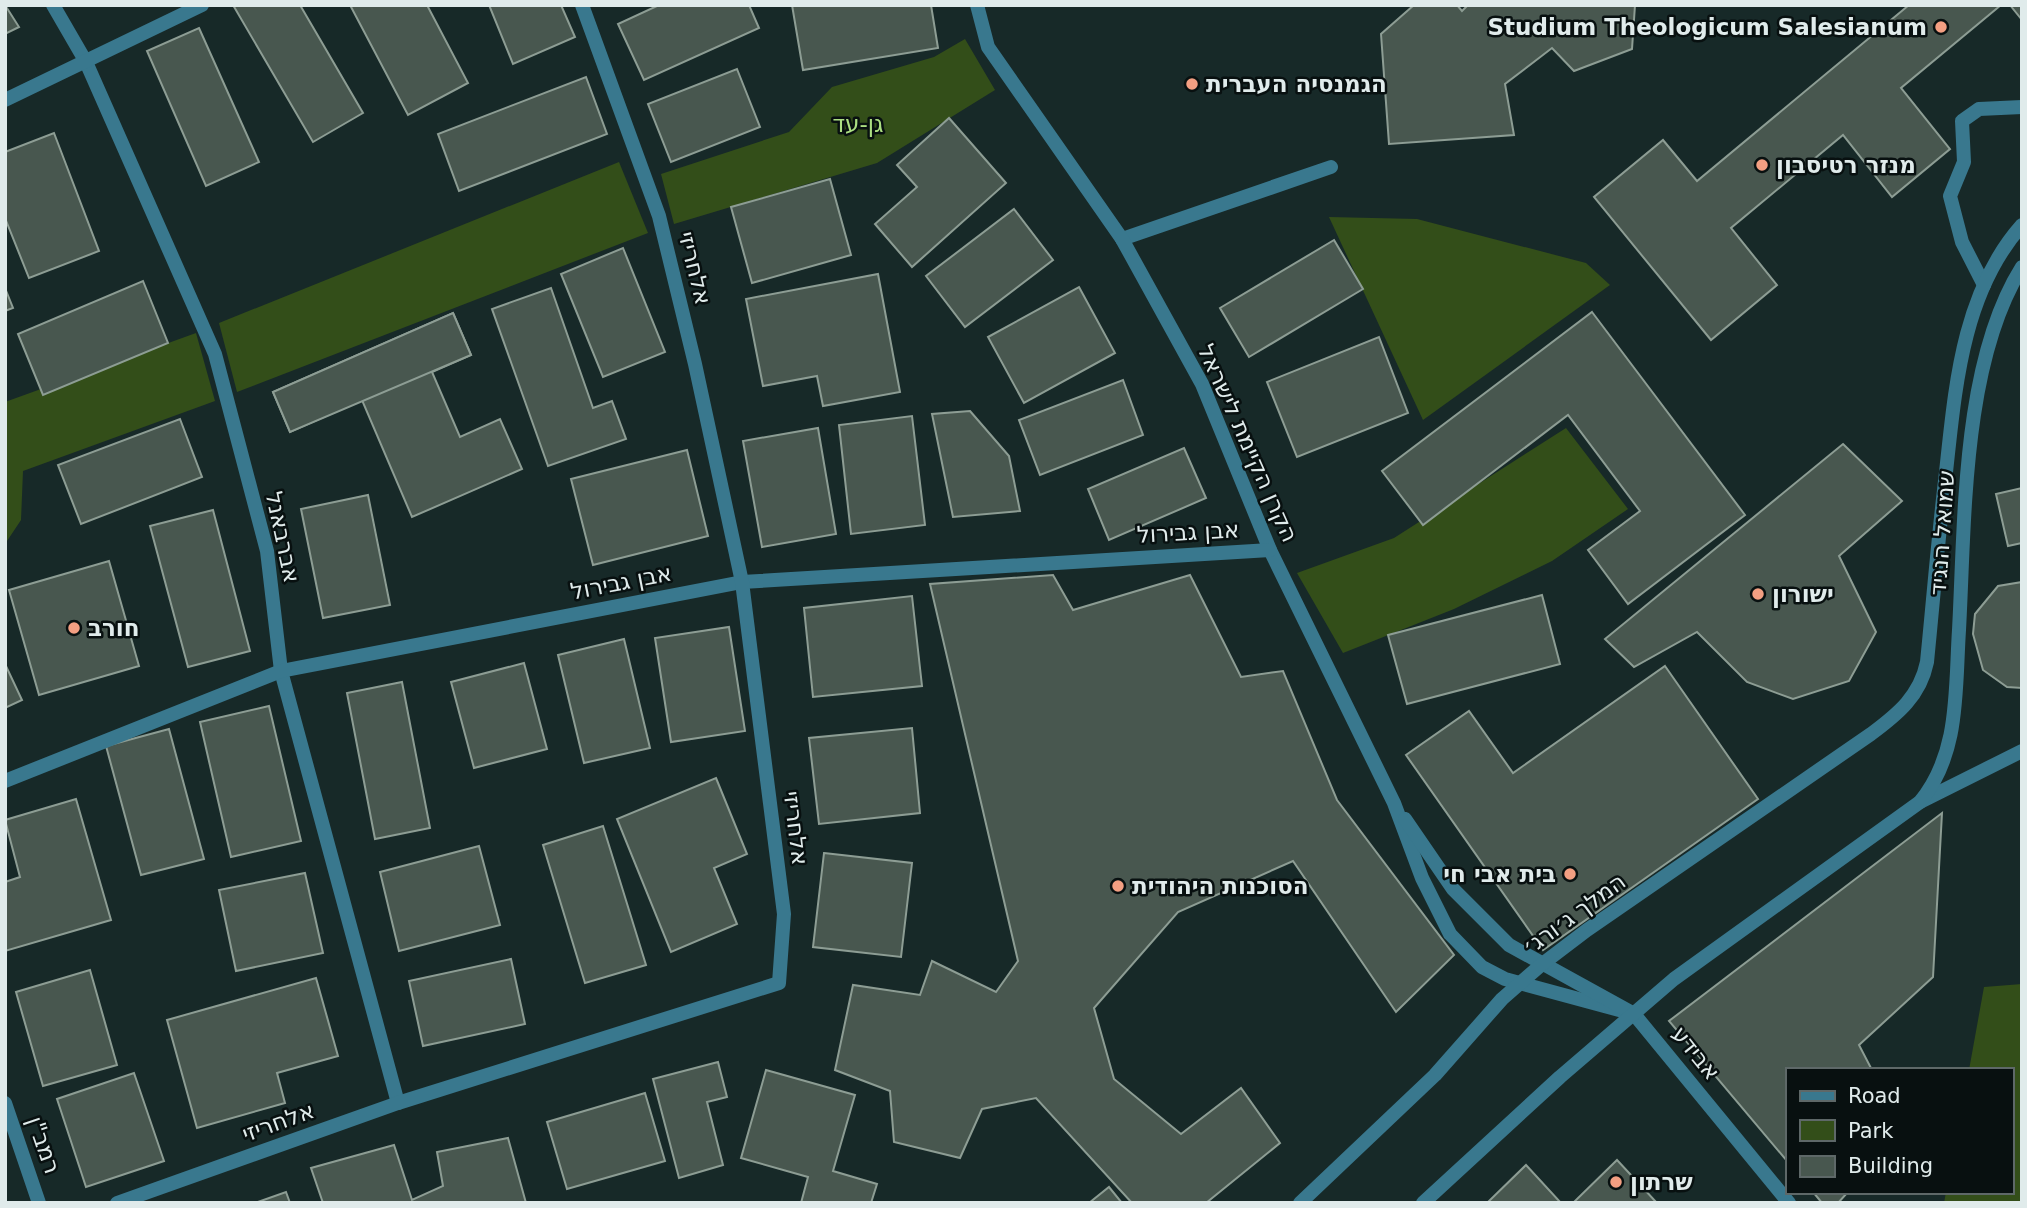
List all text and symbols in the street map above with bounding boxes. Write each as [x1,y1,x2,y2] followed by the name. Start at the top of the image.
[1488,14,1927,40] place label: Studium Theologicum Salesianum
[1933,19,1949,35] marker: Studium Theologicum Salesianum
[1206,71,1387,97] place label: הגמנסיה העברית
[1184,76,1200,92] marker: הגמנסיה העברית
[833,111,884,137] park label: גן-עד
[1776,152,1916,179] place label: מנזר רטיסבון
[1754,157,1770,173] marker: מנזר רטיסבון
[673,229,717,307] street label: אלחריזי
[1193,340,1303,546] street label: הקרן הקיימת לישראל
[1925,470,1959,596] street label: שמואל הנגיד
[261,489,305,585] street label: אברבאנל
[1136,516,1240,548] street label: אבן גבירול
[568,559,674,605] street label: אבן גבירול
[1772,581,1834,608] place label: ישורון
[1750,586,1766,602] marker: ישורון
[88,615,140,641] place label: חורב
[66,620,82,636] marker: חורב
[779,789,813,867] street label: אלחריזי
[1443,861,1556,887] place label: בית אבי חי
[1562,866,1578,882] marker: בית אבי חי
[1518,868,1630,960] street label: המלך ג׳ורג׳
[1132,873,1309,899] place label: הסוכנות היהודית
[1110,878,1126,894] marker: הסוכנות היהודית
[1667,1021,1725,1085] street label: אבידע
[1786,1068,2013,1194] legend
[1848,1084,1901,1108] text: Road
[238,1097,318,1147] street label: אלחריזי
[22,1113,66,1177] street label: רמב"ן
[1848,1119,1894,1143] text: Park
[1848,1154,1933,1178] text: Building
[1630,1169,1693,1196] place label: שרתון
[1608,1174,1624,1190] marker: שרתון

